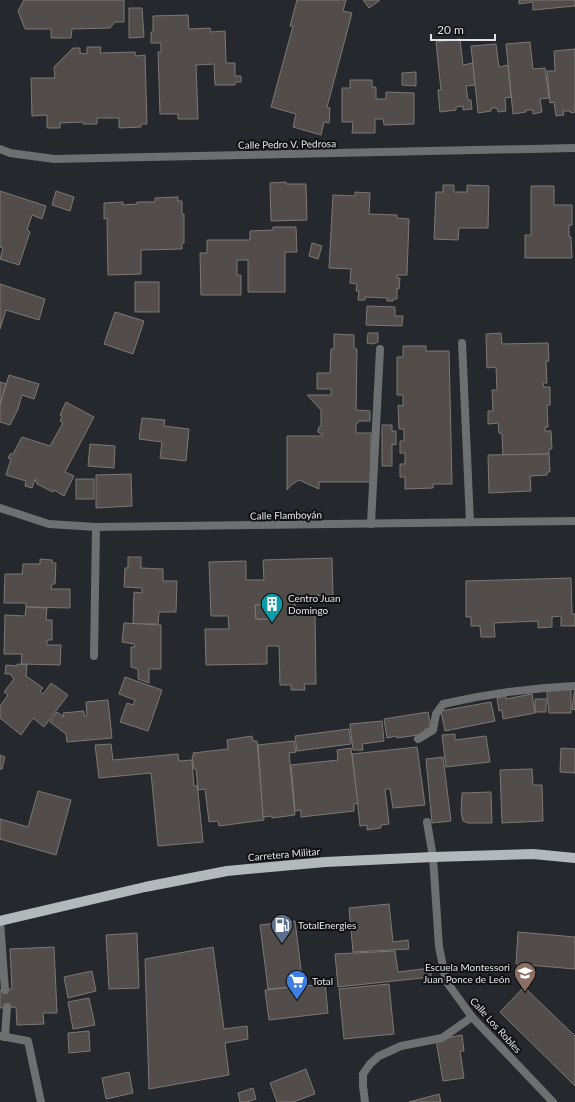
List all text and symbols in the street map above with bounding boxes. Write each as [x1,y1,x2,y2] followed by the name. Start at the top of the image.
[431,16,495,42] scale bar
[437,22,464,37] text: 20 m
[238,137,336,151] street label: Calle Pedro V. Pedrosa
[250,508,322,522] street label: Calle Flamboyán
[259,591,285,624] building icon: Centro Juan Domingo
[288,592,341,616] place label: Centro Juan Domingo
[247,845,321,863] street label: Carretera Militar
[269,912,295,945] fuel station icon: TotalEnergies
[298,919,356,931] place label: TotalEnergies
[512,960,538,993] school or university icon: Escuela Montessori Juan Ponce de León
[423,961,510,985] place label: Escuela Montessori Juan Ponce de León
[284,968,310,1001] supermarket icon: Total
[312,975,333,987] place label: Total
[468,995,524,1055] street label: Calle Los Robles

